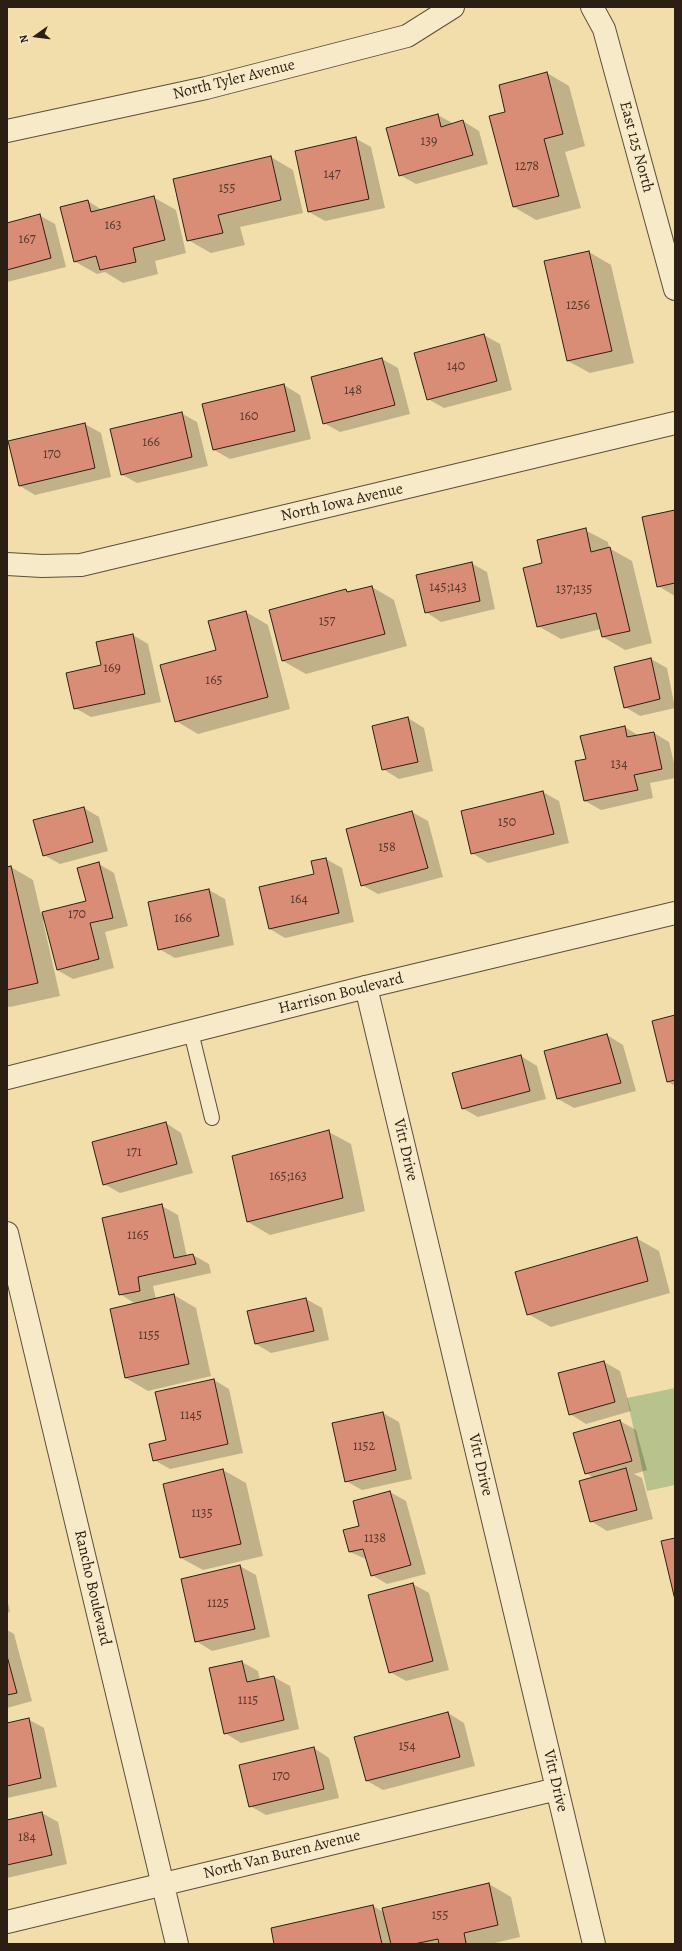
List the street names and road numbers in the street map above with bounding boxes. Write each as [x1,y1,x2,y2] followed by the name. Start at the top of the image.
[171,56,297,104] street label: North Tyler Avenue
[615,99,657,195] street label: East 125 North
[279,480,405,526] street label: North Iowa Avenue
[276,969,406,1019] street label: Harrison Boulevard
[389,1117,421,1183] street label: Vitt Drive
[464,1432,496,1498] street label: Vitt Drive
[69,1528,115,1648] street label: Rancho Boulevard
[539,1748,571,1814] street label: Vitt Drive
[202,1826,362,1884] street label: North Van Buren Avenue

